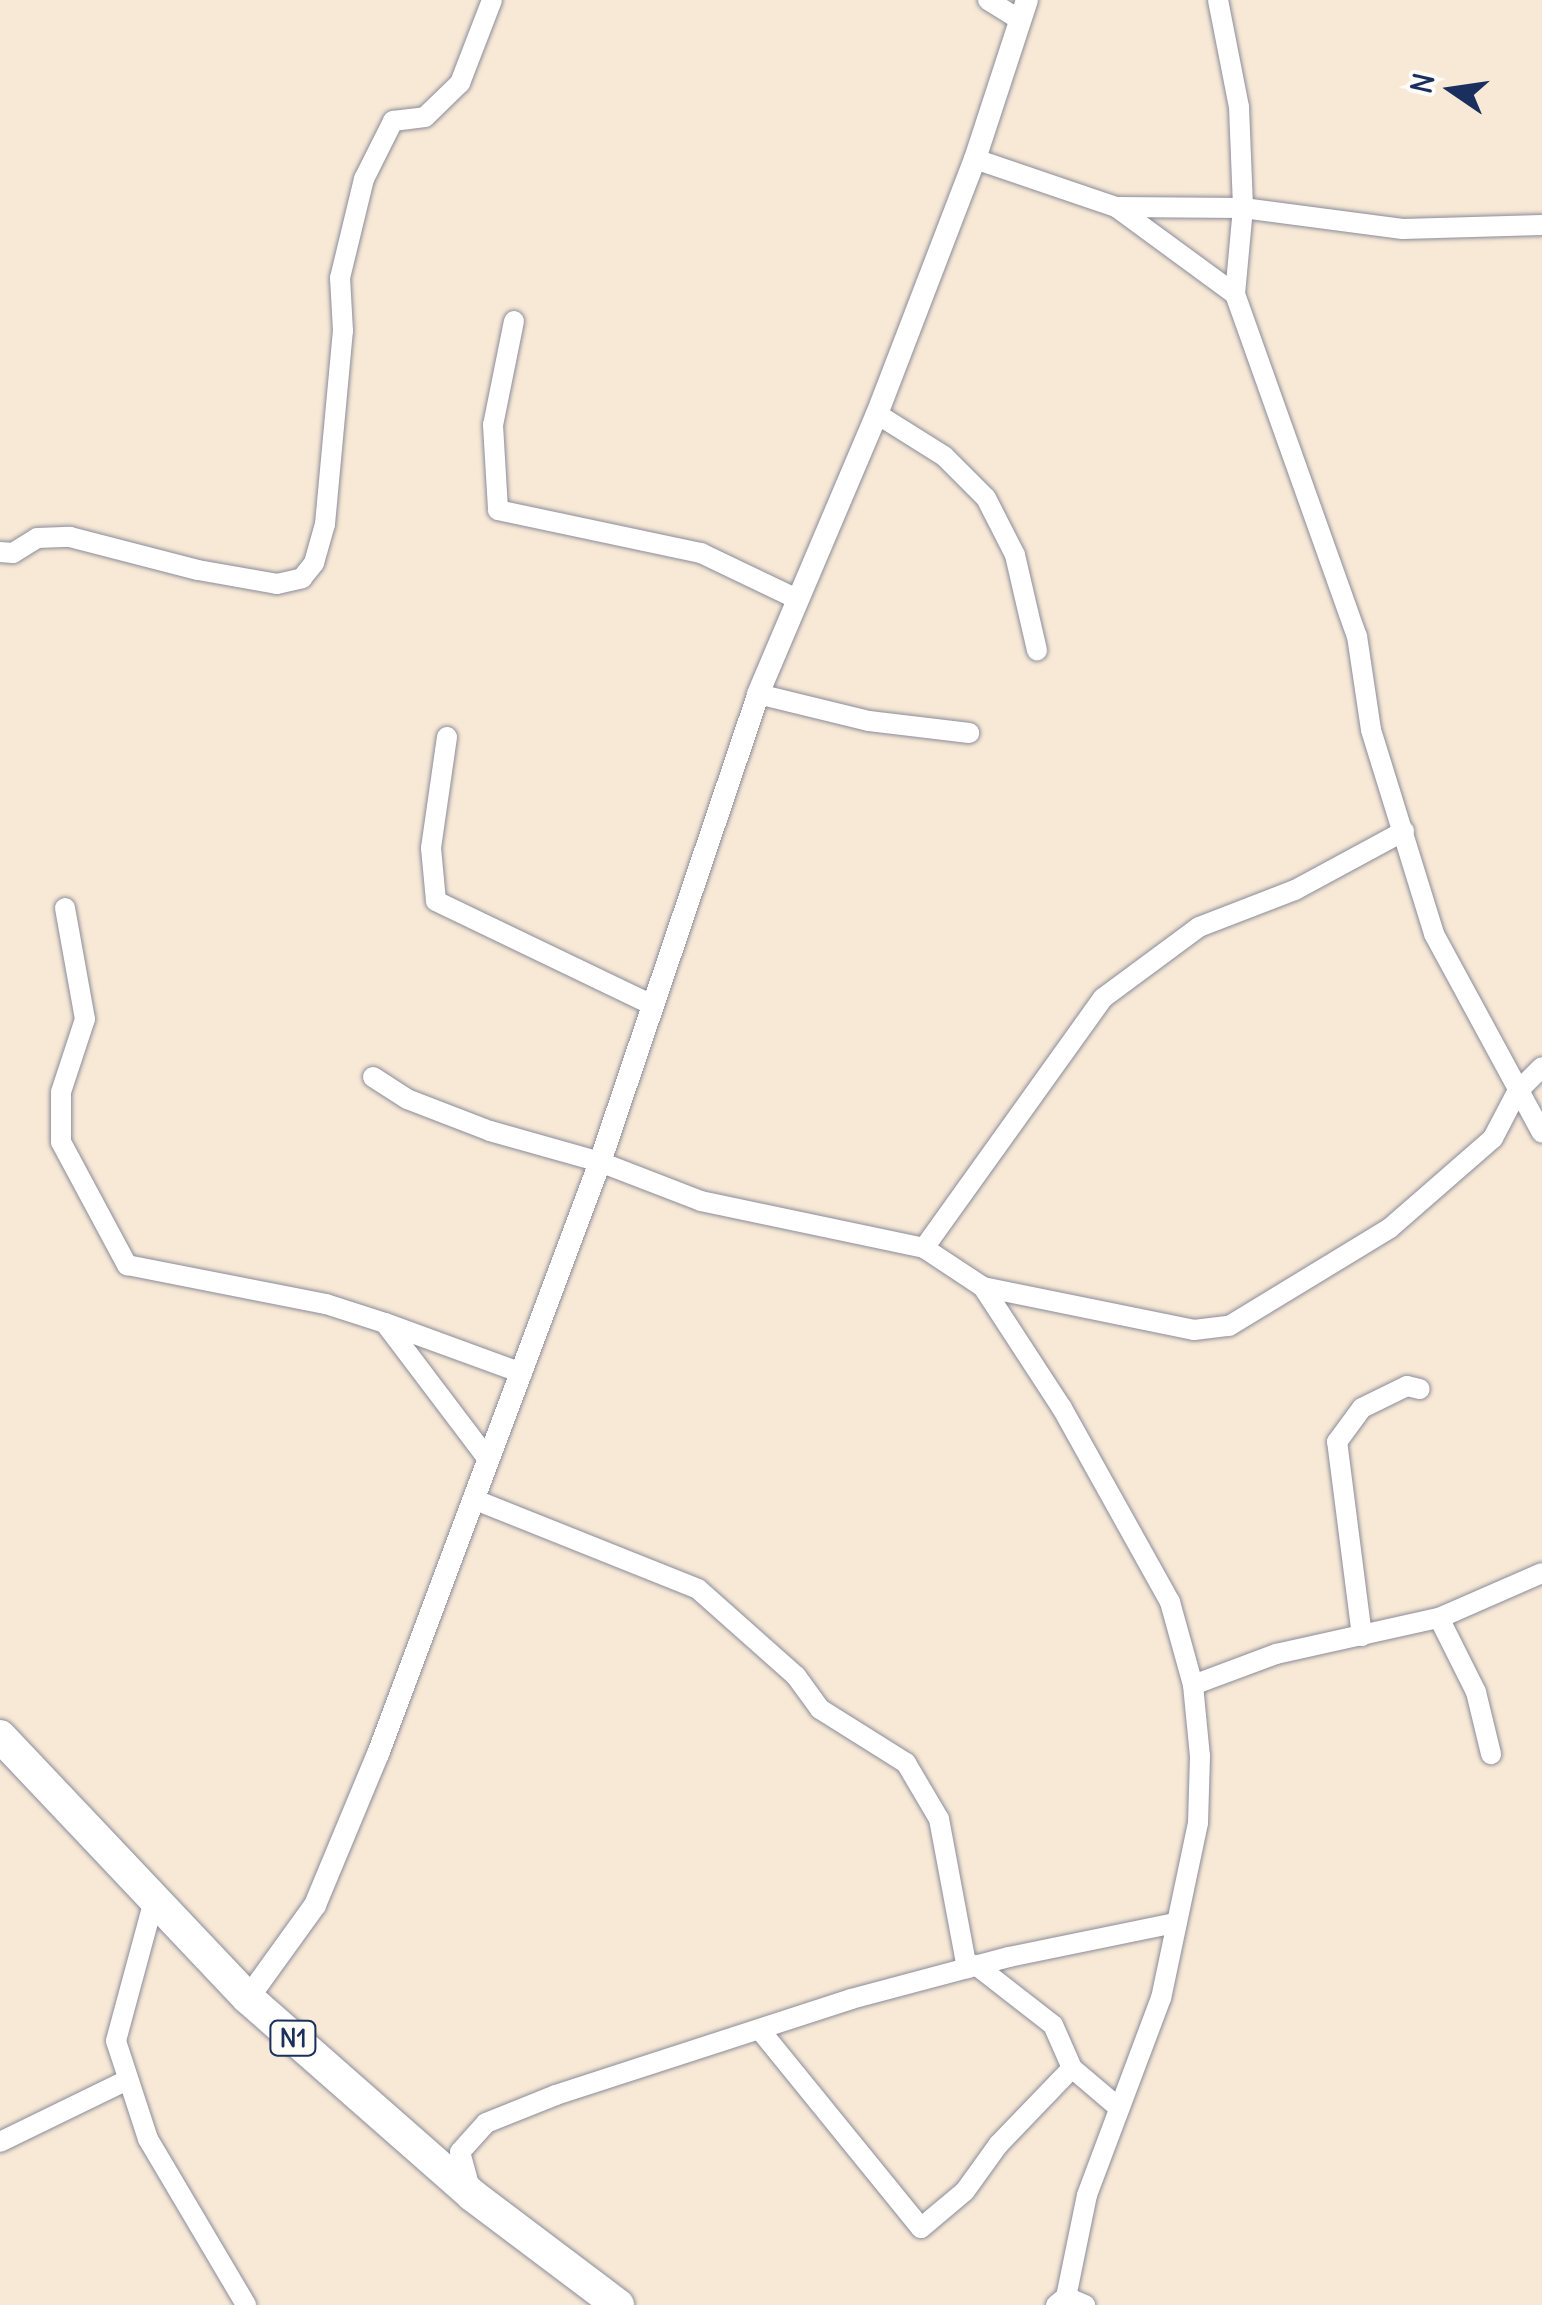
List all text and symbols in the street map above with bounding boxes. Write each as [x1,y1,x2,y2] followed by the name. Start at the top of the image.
[1402,40,1502,140] north arrow
[1403,70,1442,97] text: N
[268,2018,318,2058] road number: N1

